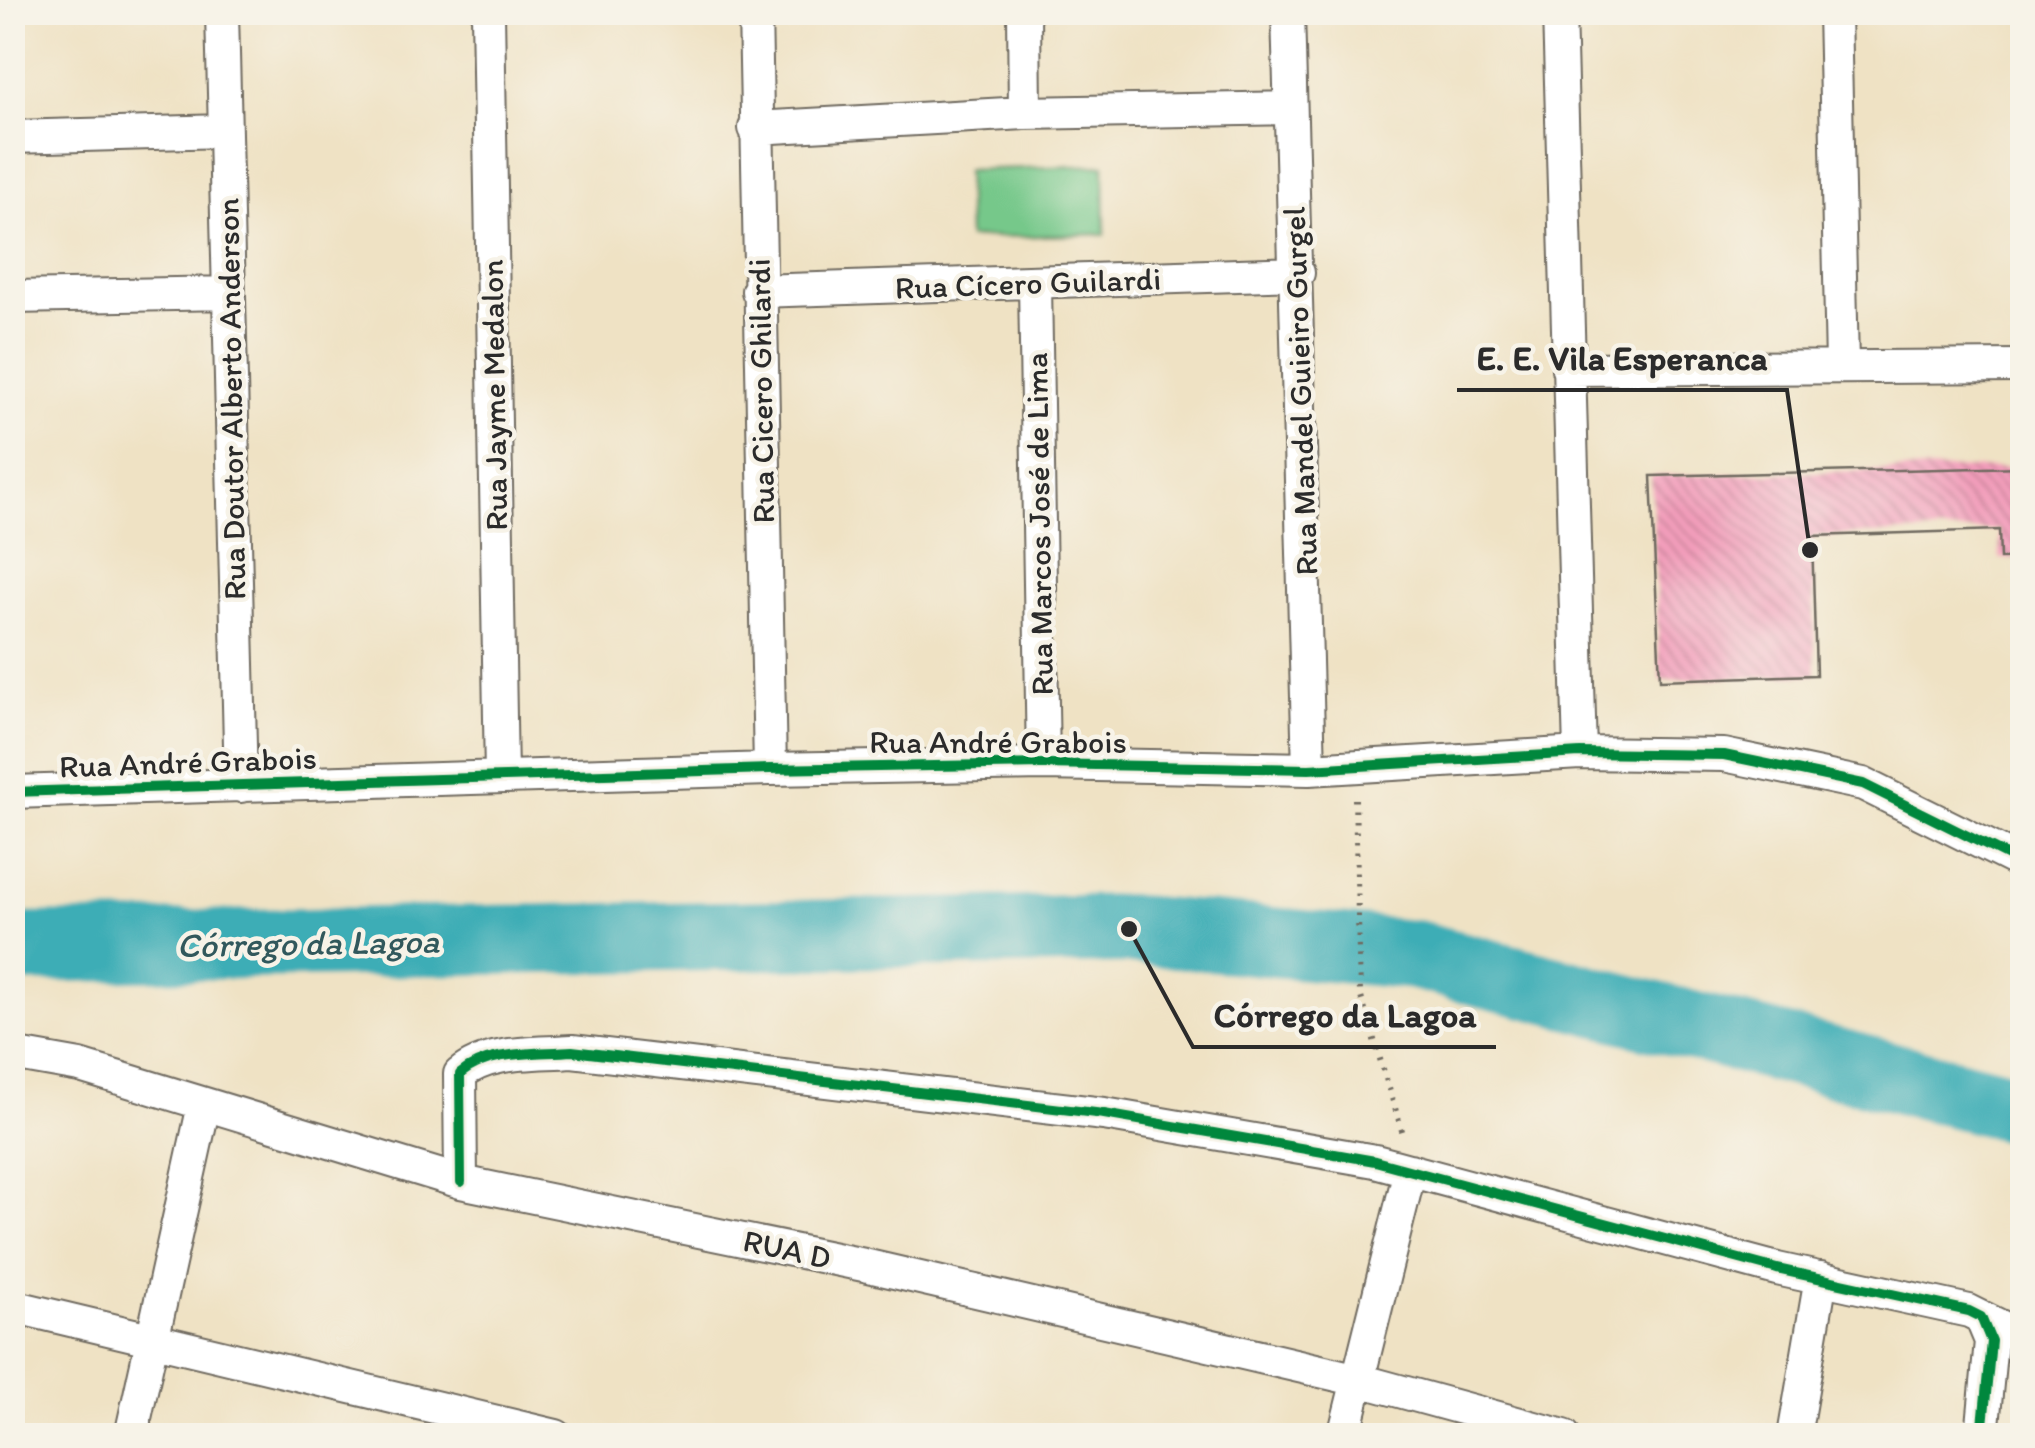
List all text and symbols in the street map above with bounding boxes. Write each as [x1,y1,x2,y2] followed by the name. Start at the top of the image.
[208,198,254,600] street label: Rua Doutor Alberto Anderson
[1275,206,1325,576] street label: Rua Mandel Guieiro Gurgel
[740,258,782,524] street label: Rua Cicero Ghilardi
[473,259,515,531] street label: Rua Jayme Medalon
[894,259,1162,307] street label: Rua Cícero Guilardi
[1457,325,1787,390] callout: E. E. Vila Esperanca
[1476,337,1768,379] text: E. E. Vila Esperanca
[1017,352,1061,696] street label: Rua Marcos José de Lima
[869,723,1127,761] street label: Rua André Grabois
[59,739,317,785] street label: Rua André Grabois
[176,920,441,966] water label: Córrego da Lagoa
[1193,982,1496,1047] callout: Córrego da Lagoa
[1214,994,1477,1036] text: Córrego da Lagoa
[740,1221,834,1277] street label: RUA D

